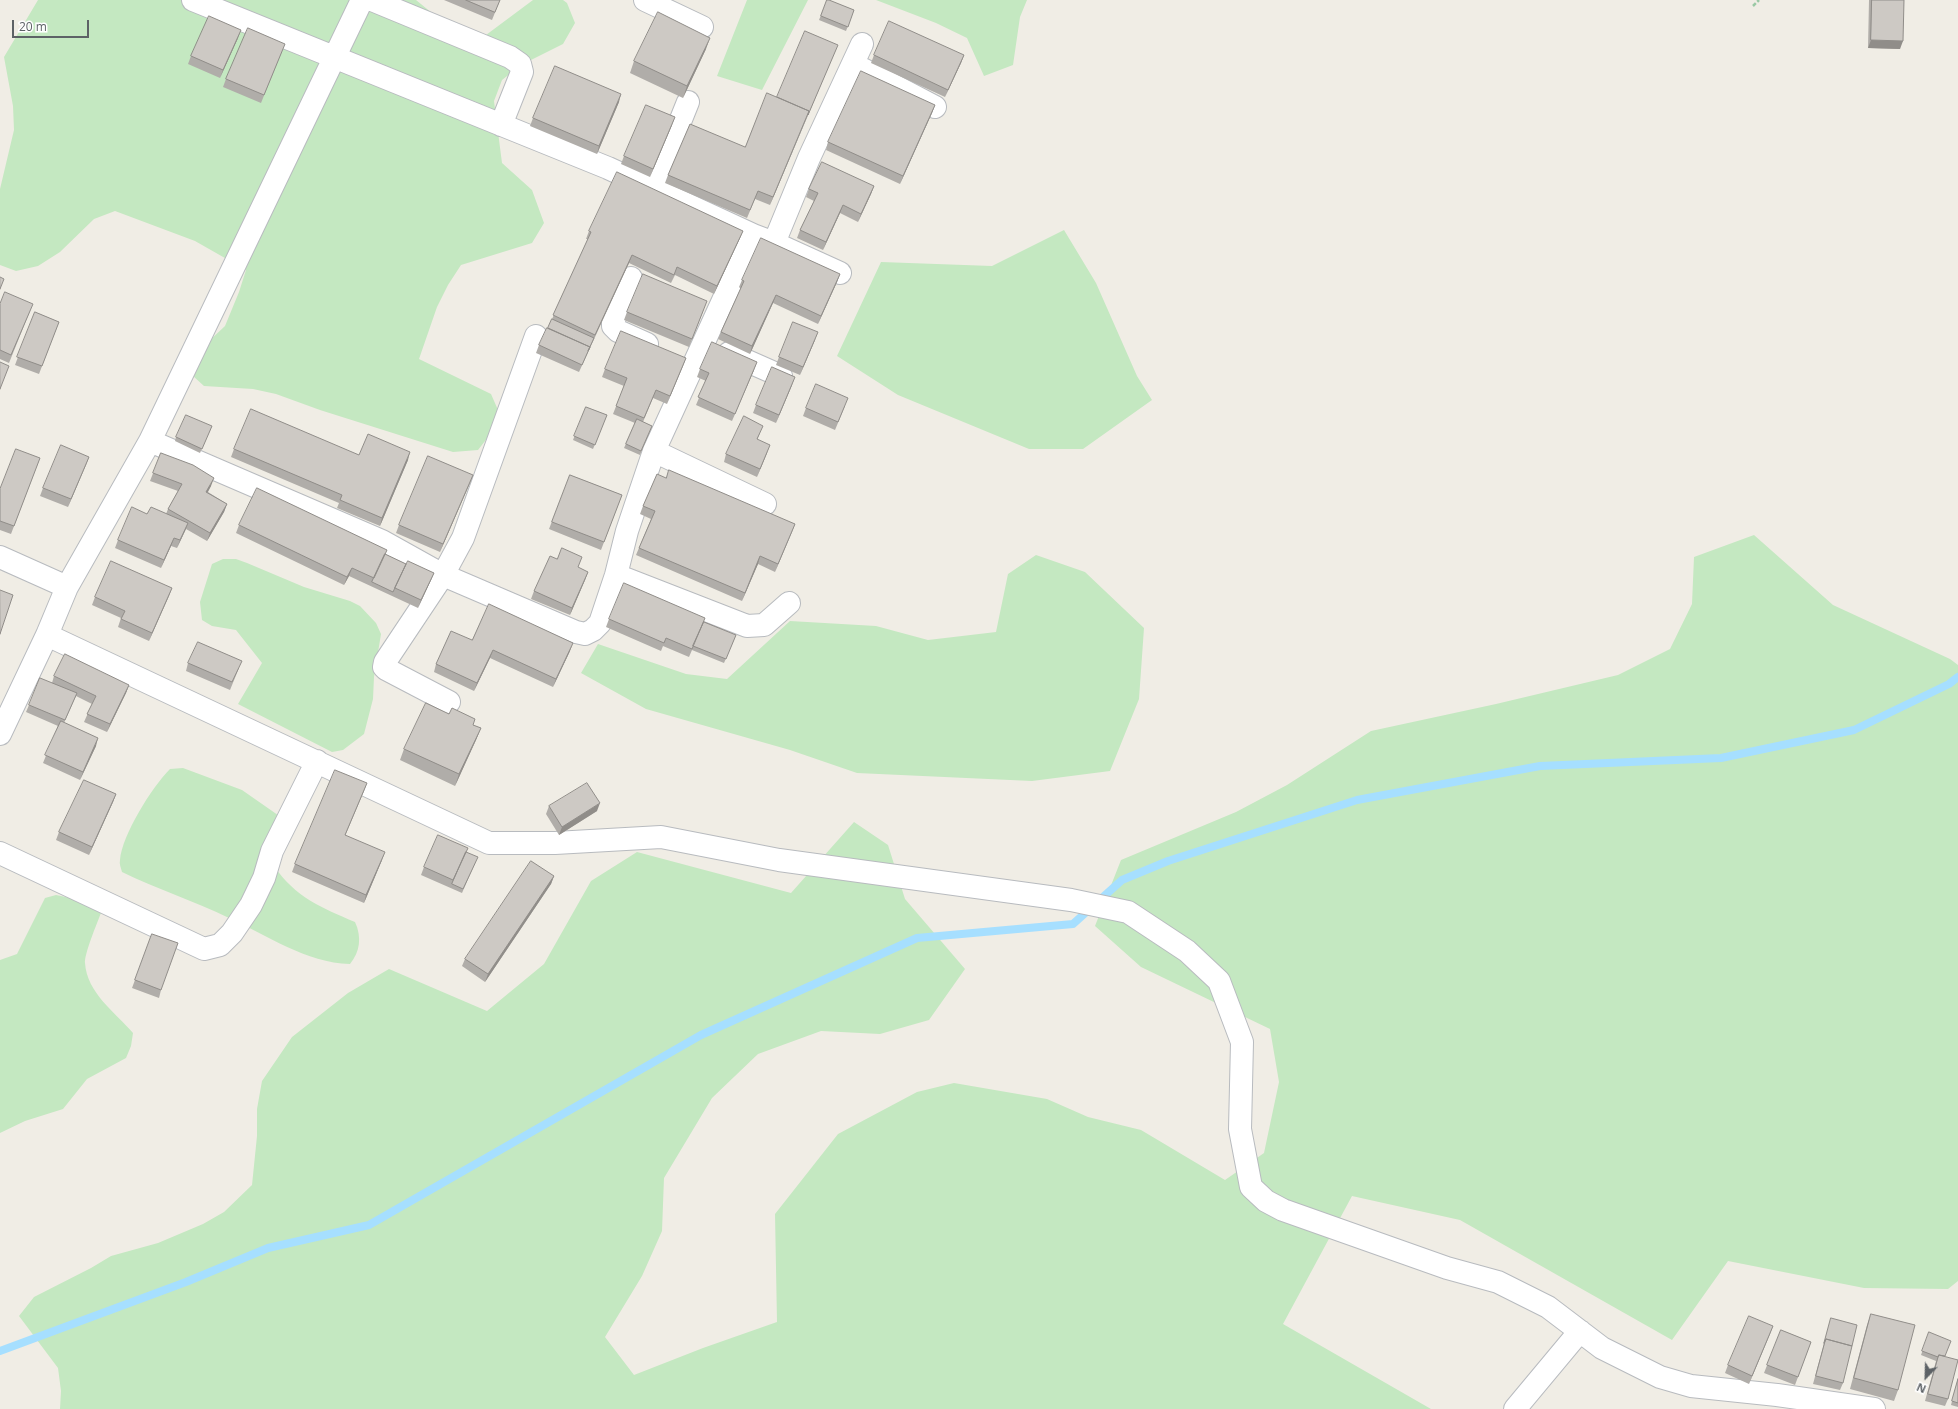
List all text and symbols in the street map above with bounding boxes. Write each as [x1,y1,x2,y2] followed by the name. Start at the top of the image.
[14,12,91,38] scale bar
[19,18,47,35] text: 20 m
[1906,1357,1946,1397] north arrow
[1914,1380,1928,1397] text: N

